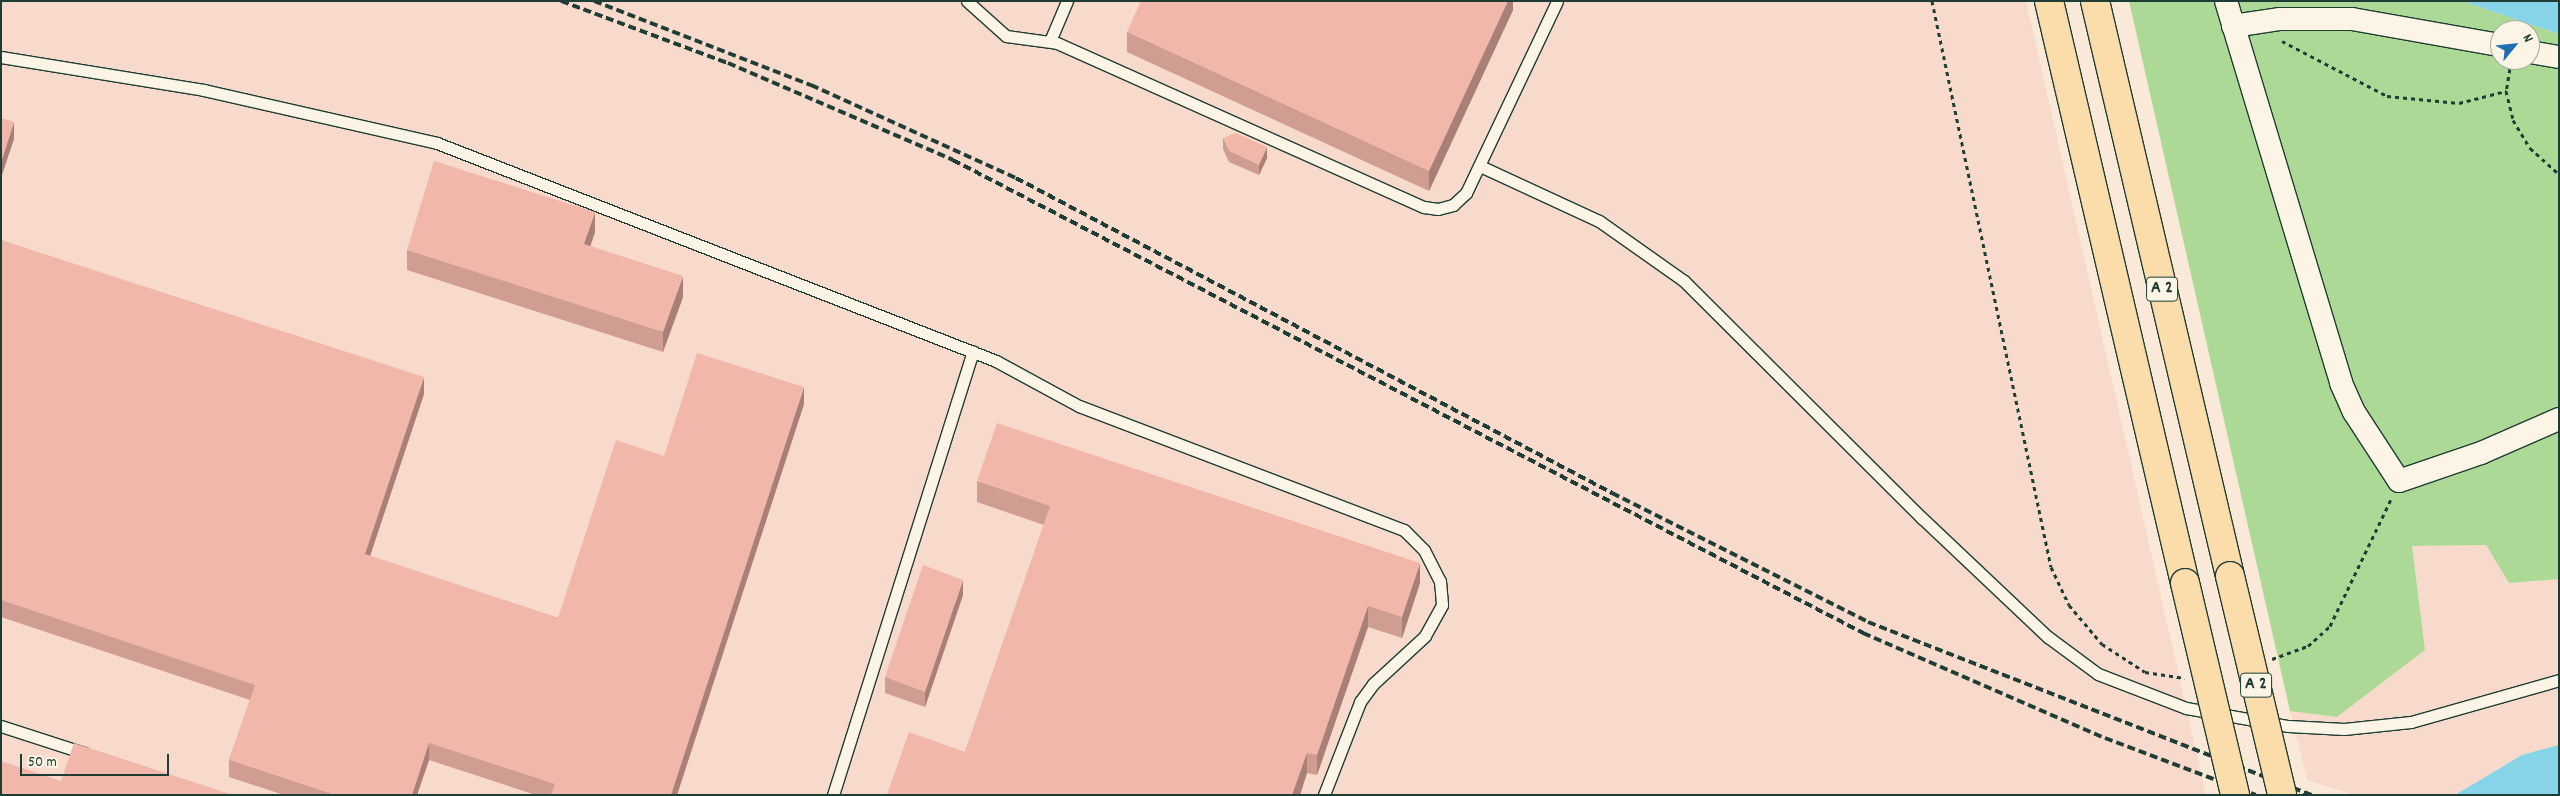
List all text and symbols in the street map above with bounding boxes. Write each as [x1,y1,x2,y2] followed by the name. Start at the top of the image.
[2490,20,2540,70] north arrow
[2517,31,2538,46] text: N
[2146,274,2178,304] road number: A 2
[2240,670,2272,700] road number: A 2
[22,744,171,776] scale bar
[28,752,57,774] text: 50 m

